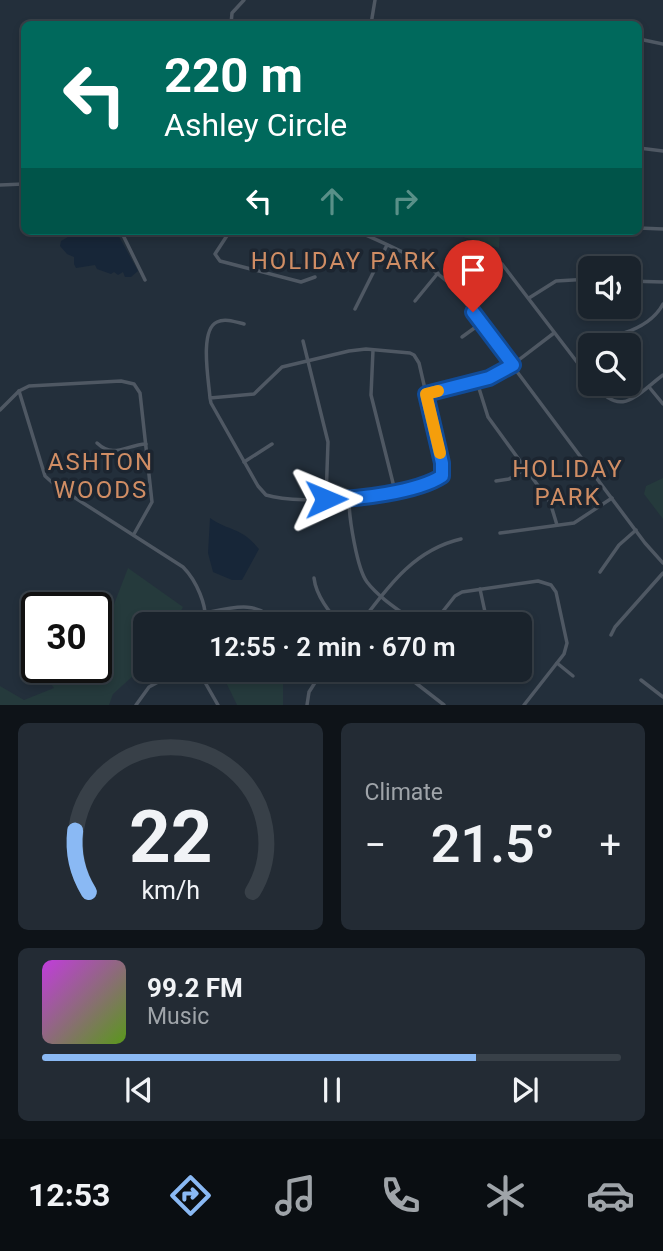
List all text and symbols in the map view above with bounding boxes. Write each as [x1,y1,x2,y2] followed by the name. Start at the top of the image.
[164,47,303,104] text: 220 m
[49,49,140,140] icon: left
[164,106,347,144] text: Ashley Circle
[240,182,278,220] icon: left
[313,182,351,220] icon: ahead
[386,182,424,220] icon: right
[443,240,503,312] pin
[251,247,437,275] district label: HOLIDAY PARK
[454,251,492,289] icon: arrive
[578,256,641,396] map controls
[578,256,641,319] button: sound
[578,333,641,396] button: search
[48,448,154,504] district label: ASHTON WOODS
[512,455,624,511] district label: HOLIDAY PARK
[289,462,363,536] position arrow
[21,592,112,683] speed limit sign: 30
[209,632,456,662] text: 12:55 · 2 min · 670 m
[365,779,443,806] text: Climate
[128,795,212,881] text: 22
[431,814,555,875] text: 21.5°
[365,823,386,867] text: −
[599,823,621,867] text: +
[141,876,200,905] text: km/h
[147,973,243,1003] text: 99.2 FM
[147,1003,209,1030] text: Music
[120,1071,158,1109] icon: previous
[313,1071,351,1109] icon: pause
[506,1071,544,1109] icon: next
[166,1171,215,1220] icon: directions
[271,1171,320,1220] icon: music
[376,1171,425,1220] icon: phone
[481,1171,530,1220] icon: climate
[586,1171,635,1220] icon: car
[28,1176,110,1214] text: 12:53

